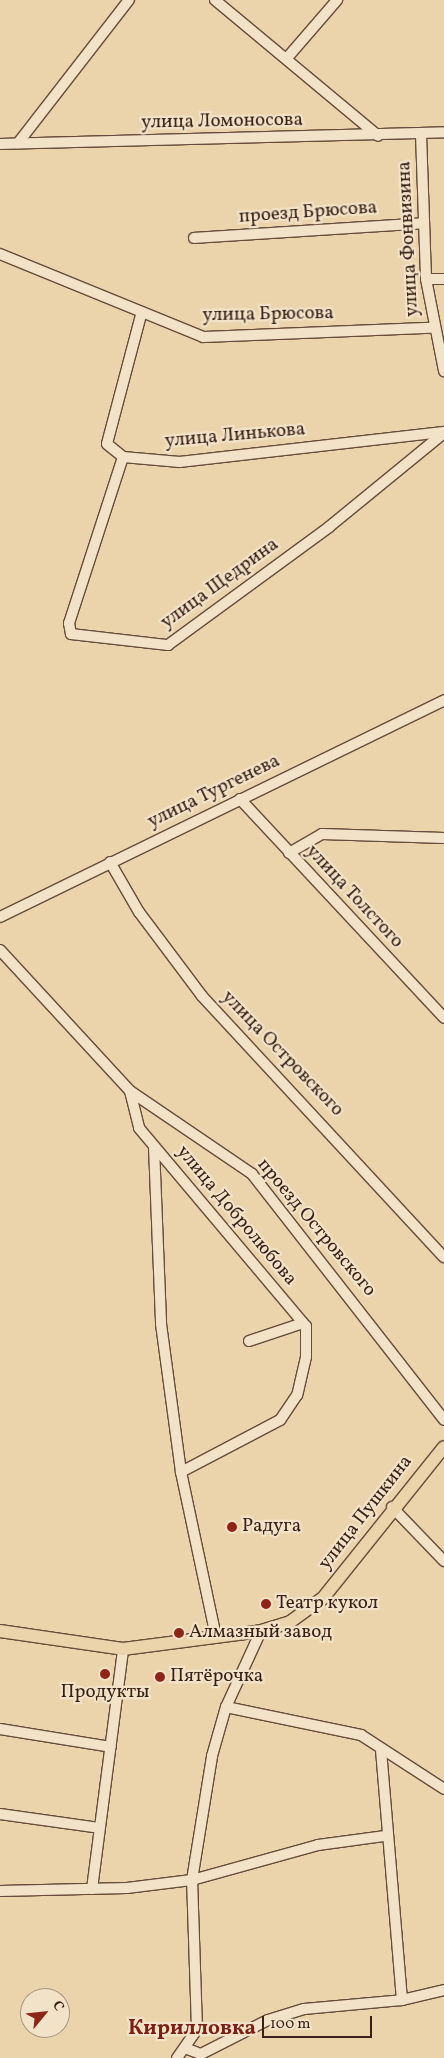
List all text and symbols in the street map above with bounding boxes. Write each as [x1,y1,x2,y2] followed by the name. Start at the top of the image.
[141,109,303,135] street label: улица Ломоносова
[394,161,424,317] street label: улица Фонвизина
[238,197,378,229] street label: проезд Брюсова
[202,302,334,328] street label: улица Брюсова
[164,419,306,453] street label: улица Линькова
[157,534,283,634] street label: улица Щедрина
[144,750,284,834] street label: улица Тургенева
[300,840,408,954] street label: улица Толстого
[216,986,348,1122] street label: улица Островского
[171,1141,301,1291] street label: улица Добролюбова
[252,1154,380,1302] street label: проезд Островского
[314,1451,418,1575] street label: улица Пушкина
[242,1516,301,1538] place label: Радуга
[226,1521,238,1533] marker: Радуга
[276,1593,378,1615] place label: Театр кукол
[260,1598,272,1610] marker: Театр кукол
[189,1622,332,1644] place label: Алмазный завод
[173,1627,185,1639] marker: Алмазный завод
[170,1666,263,1688] place label: Пятёрочка
[99,1668,111,1680] marker: Продукты
[154,1671,166,1683] marker: Пятёрочка
[61,1682,149,1704] place label: Продукты
[20,1988,70,2038] north arrow
[47,1998,68,2015] text: С
[264,2006,374,2038] scale bar
[270,2014,310,2035] text: 100 m
[128,2016,256,2042] district label: Кирилловка

